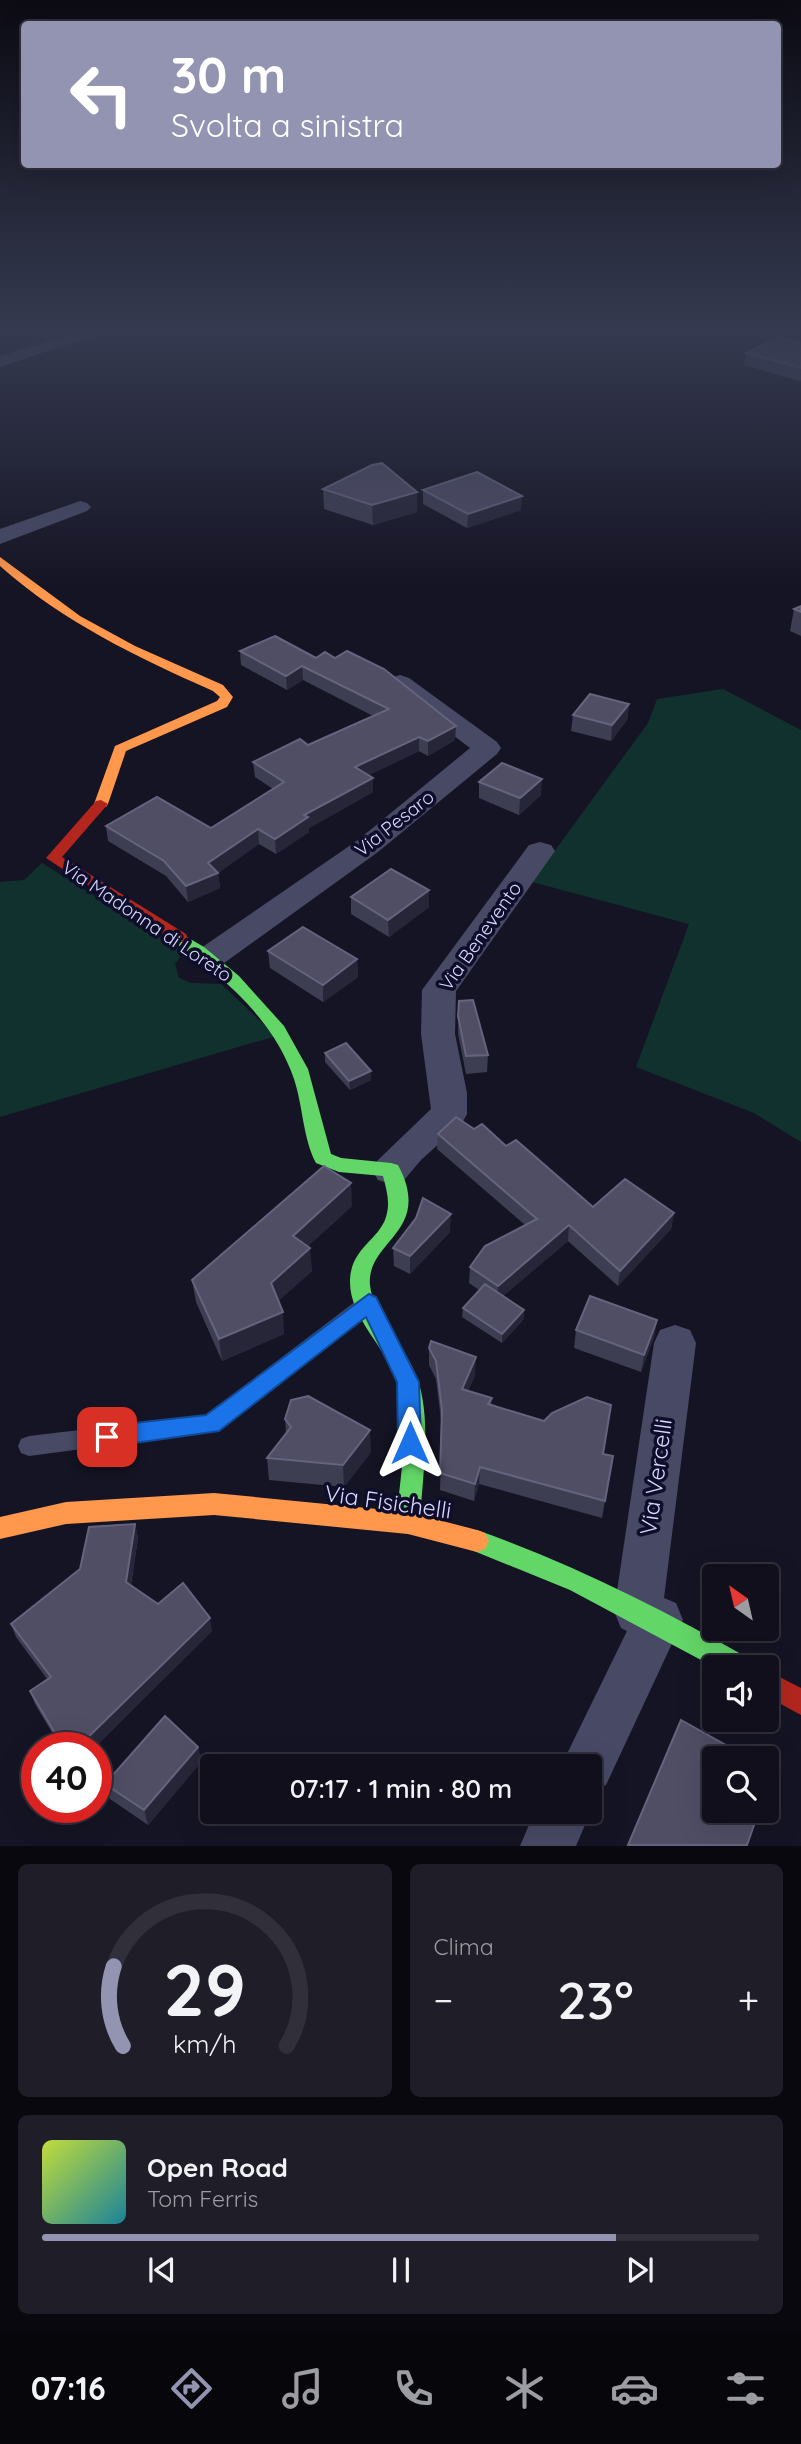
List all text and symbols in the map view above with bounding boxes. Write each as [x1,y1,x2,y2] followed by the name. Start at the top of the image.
[171,44,286,105] text: 30 m
[56,49,147,140] icon: left
[171,105,404,145] text: Svolta a sinistra
[349,785,439,861] street label: Via Pesaro
[57,855,237,987] street label: Via Madonna di Loreto
[434,877,526,995] street label: Via Benevento
[373,1406,447,1480] position arrow
[77,1407,137,1467] pin
[633,1417,678,1537] street label: Via Vercelli
[88,1418,126,1456] icon: arrive
[323,1478,453,1525] street label: Via Fisichelli
[702,1564,779,1642] north arrow
[702,1564,779,1823] map controls
[702,1655,779,1732] button: sound
[21,1732,112,1823] speed limit sign: 40
[702,1746,779,1823] button: search
[290,1772,512,1805] text: 07:17 · 1 min · 80 m
[434,1932,494,1961] text: Clima
[163,1944,246,2035] text: 29
[557,1967,634,2032] text: 23°
[434,1976,453,2024] text: −
[738,1976,759,2024] text: +
[173,2028,236,2059] text: km/h
[147,2151,288,2184] text: Open Road
[147,2184,258,2213] text: Tom Ferris
[143,2251,181,2289] icon: previous
[382,2251,420,2289] icon: pause
[621,2251,659,2289] icon: next
[167,2364,216,2413] icon: directions
[278,2364,327,2413] icon: music
[389,2364,438,2413] icon: phone
[500,2364,549,2413] icon: climate
[610,2364,659,2413] icon: car
[721,2364,770,2413] icon: filters
[31,2368,106,2408] text: 07:16

